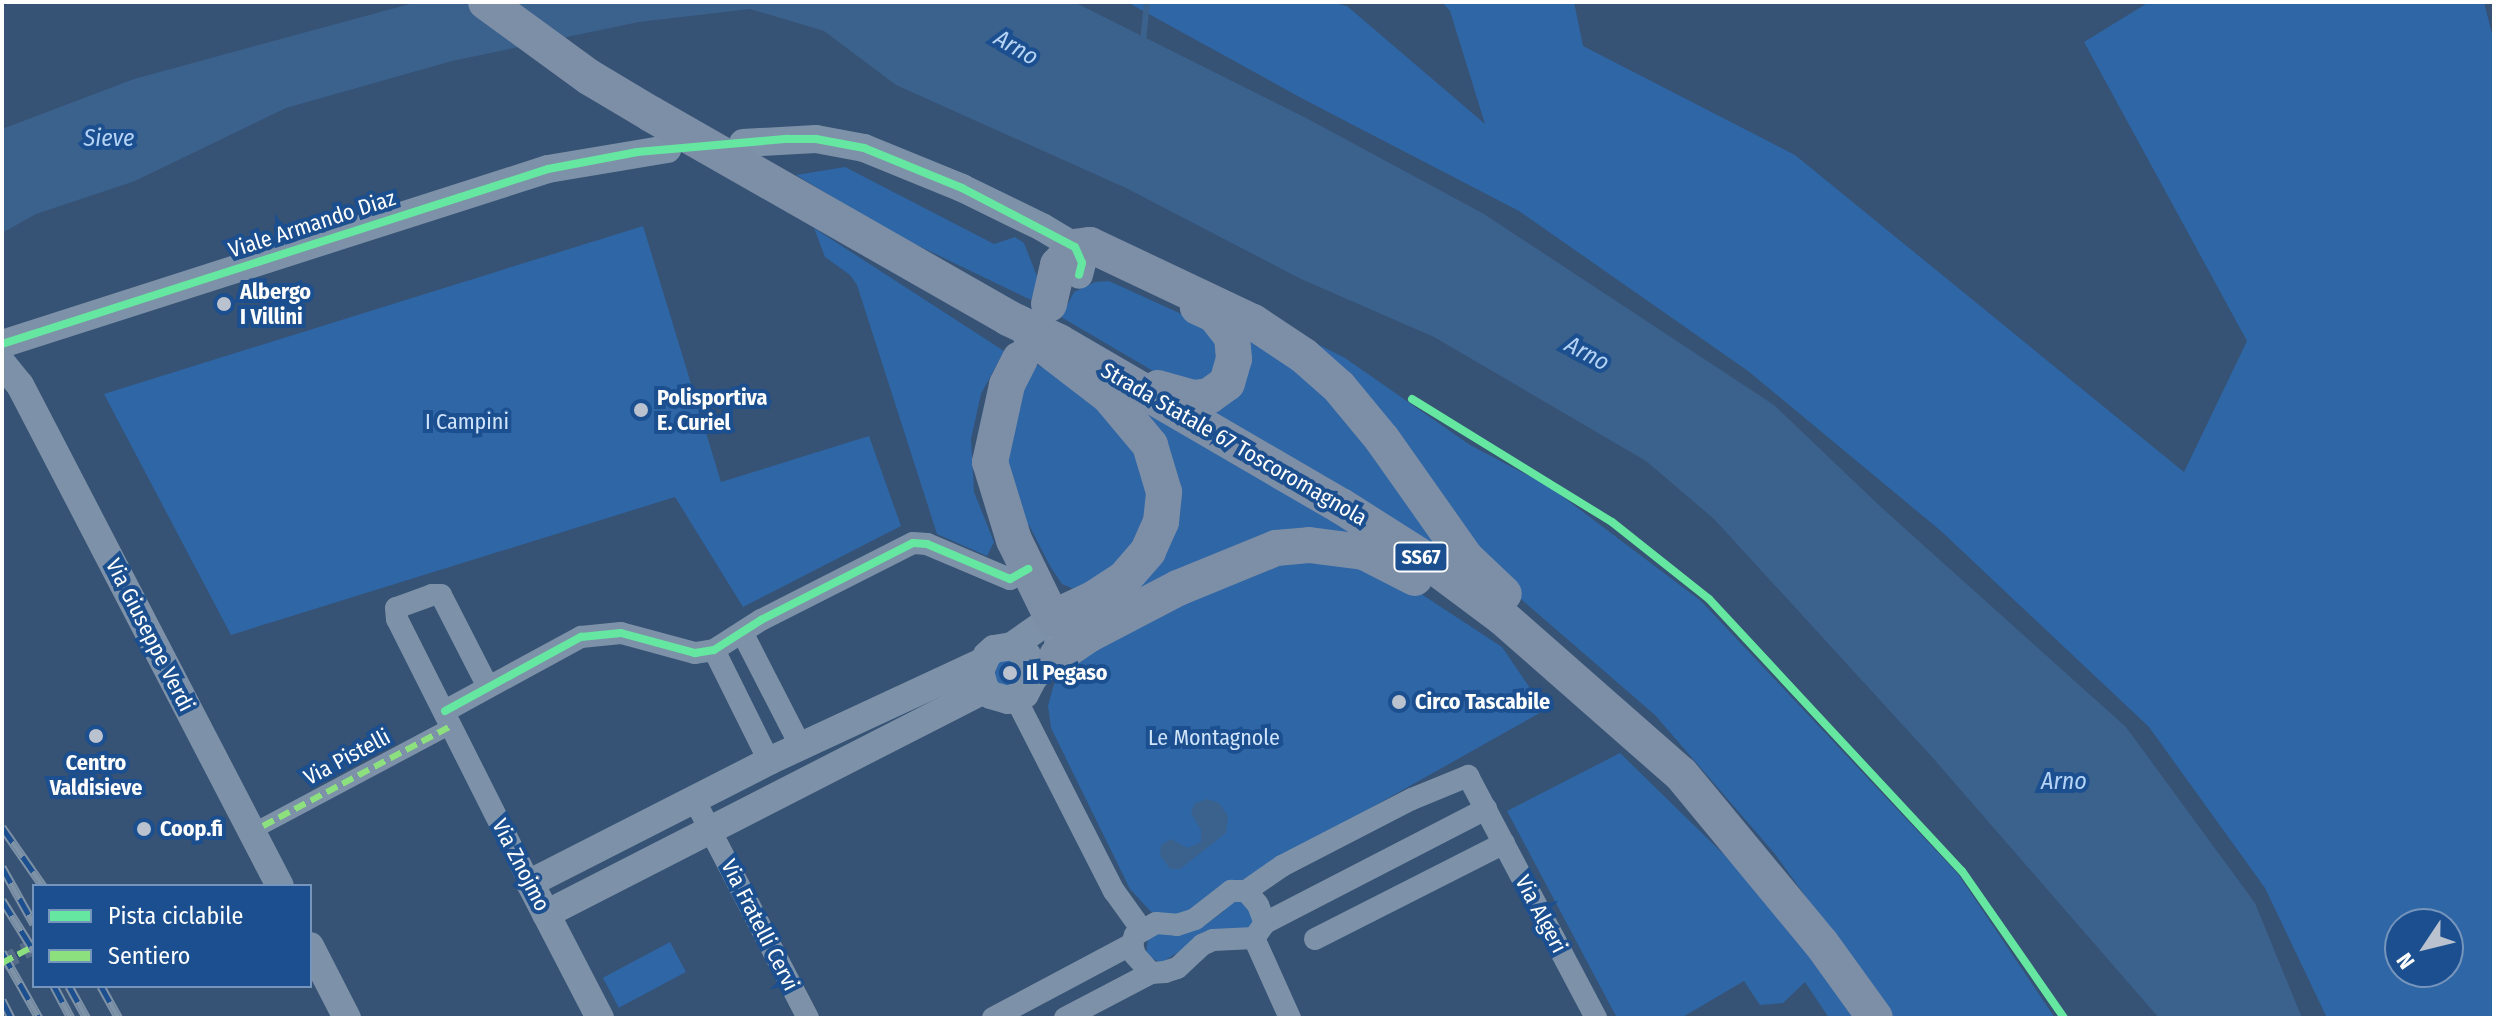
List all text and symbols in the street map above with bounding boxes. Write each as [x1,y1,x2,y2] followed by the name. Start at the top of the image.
[989,24,1043,72] water label: Arno
[84,125,134,153] water label: Sieve
[225,185,399,263] street label: Viale Armando Diaz
[240,278,311,330] place label: Albergo I Villini
[215,295,233,313] marker: Albergo I Villini
[1560,331,1614,377] water label: Arno
[1096,357,1372,531] street label: Strada Statale 67 Toscoromagnola
[657,384,767,436] place label: Polisportiva E. Curiel
[632,401,650,419] marker: Polisportiva E. Curiel
[425,409,509,435] park label: I Campini
[1393,541,1449,573] road number: SS67
[100,554,200,716] street label: Via Giuseppe Verdi
[1026,660,1108,686] place label: Il Pegaso
[1001,664,1019,682] marker: Il Pegaso
[1415,689,1550,715] place label: Circo Tascabile
[1390,693,1408,711] marker: Circo Tascabile
[299,723,395,791] street label: Via Pistelli
[1148,725,1280,751] park label: Le Montagnole
[87,727,105,745] marker: Centro Valdisieve
[50,749,142,800] place label: Centro Valdisieve
[2041,768,2087,796] water label: Arno
[487,814,555,916] street label: Via Znojmo
[160,816,223,842] place label: Coop.fi
[135,820,153,838] marker: Coop.fi
[716,855,804,995] street label: Via Fratelli Cervi
[1510,871,1572,957] street label: Via Algeri
[32,884,312,988] legend
[108,902,243,930] text: Pista ciclabile
[2384,908,2464,988] north arrow
[108,942,191,970] text: Sentiero
[2391,948,2420,974] text: N

